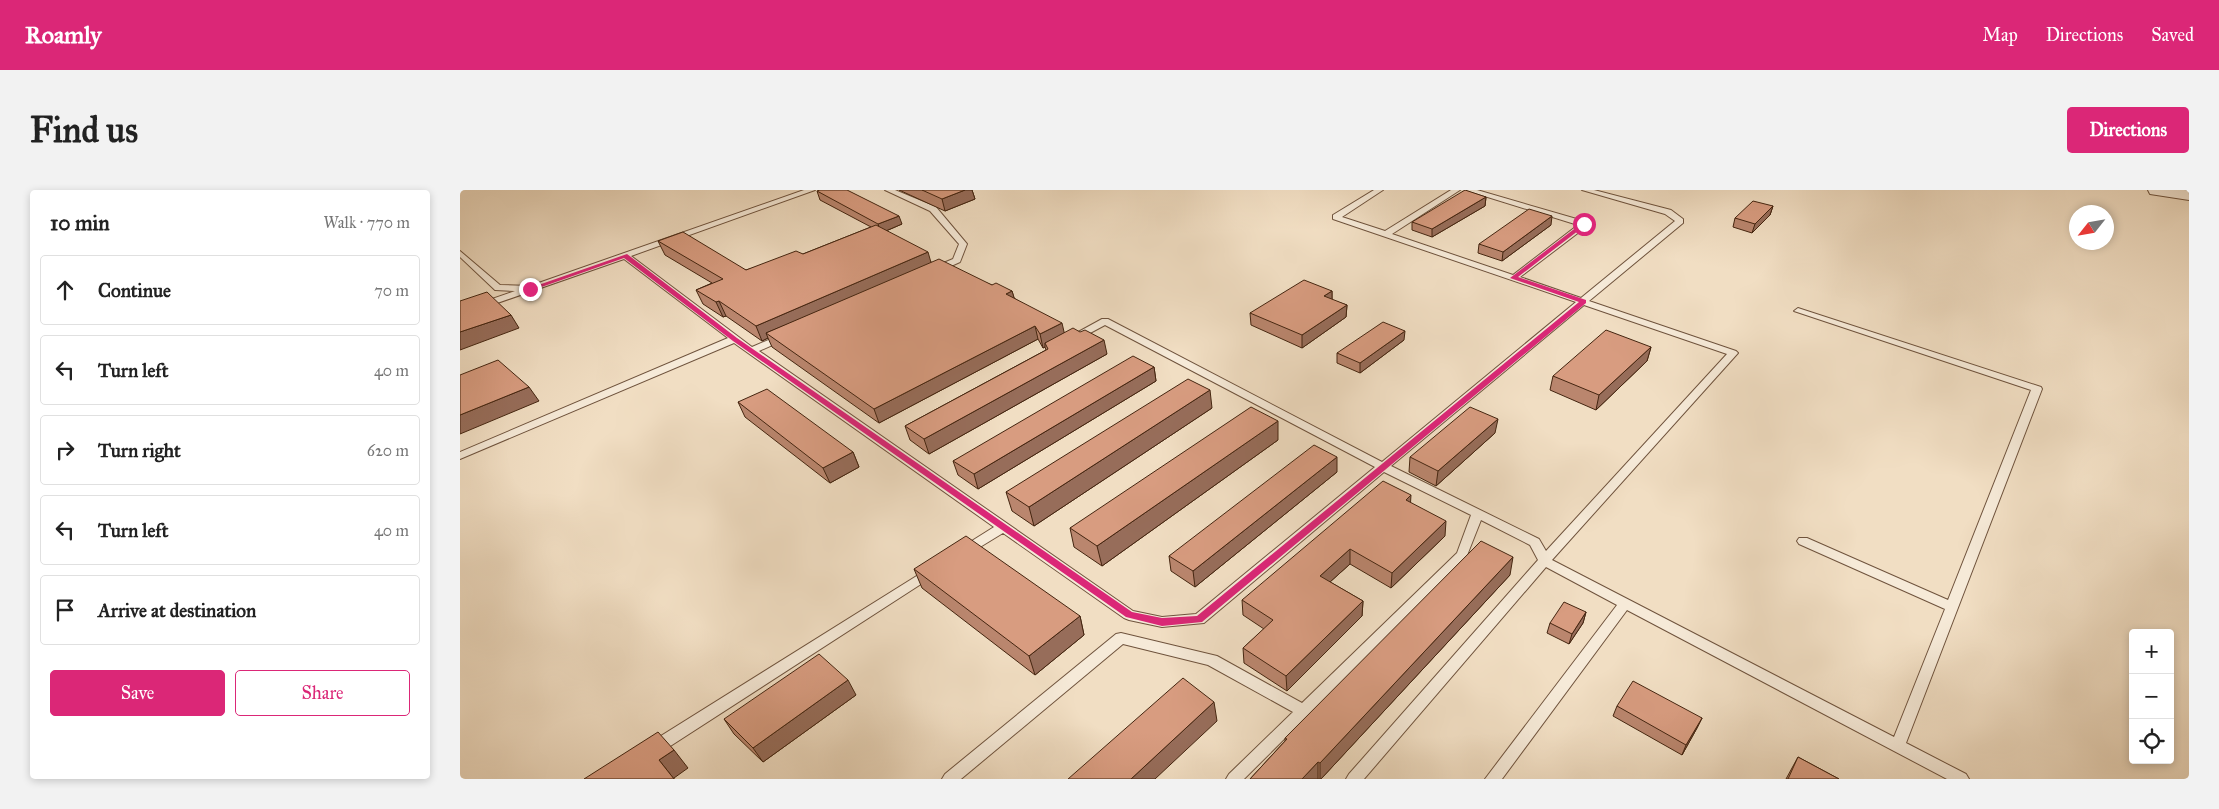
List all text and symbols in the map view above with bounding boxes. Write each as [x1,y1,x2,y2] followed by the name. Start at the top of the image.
[25,20,102,50] text: Roamly
[1982,24,2018,46] text: Map
[2046,24,2123,46] text: Directions
[2151,24,2194,46] text: Saved
[2067,107,2189,153] button: Directions
[30,109,138,152] text: Find us
[2069,205,2114,250] north arrow
[50,210,110,236] text: 10 min
[323,213,410,232] text: Walk · 770 m
[1573,213,1596,236] route start
[51,276,79,304] icon: ahead
[519,278,542,301] route end
[98,279,171,302] text: Continue
[374,281,409,300] text: 70 m
[51,356,79,384] icon: left
[98,359,168,382] text: Turn left
[374,361,409,380] text: 40 m
[51,436,79,464] icon: right
[98,439,181,462] text: Turn right
[367,441,409,460] text: 620 m
[51,516,79,544] icon: left
[98,519,168,542] text: Turn left
[374,521,409,540] text: 40 m
[51,596,79,624] icon: arrive
[98,599,256,622] text: Arrive at destination
[2129,629,2174,764] map controls
[2129,629,2174,674] button: +
[50,670,225,716] button: Save
[235,670,410,716] button: Share
[2129,674,2174,719] button: −
[2129,719,2174,764] button: locate

